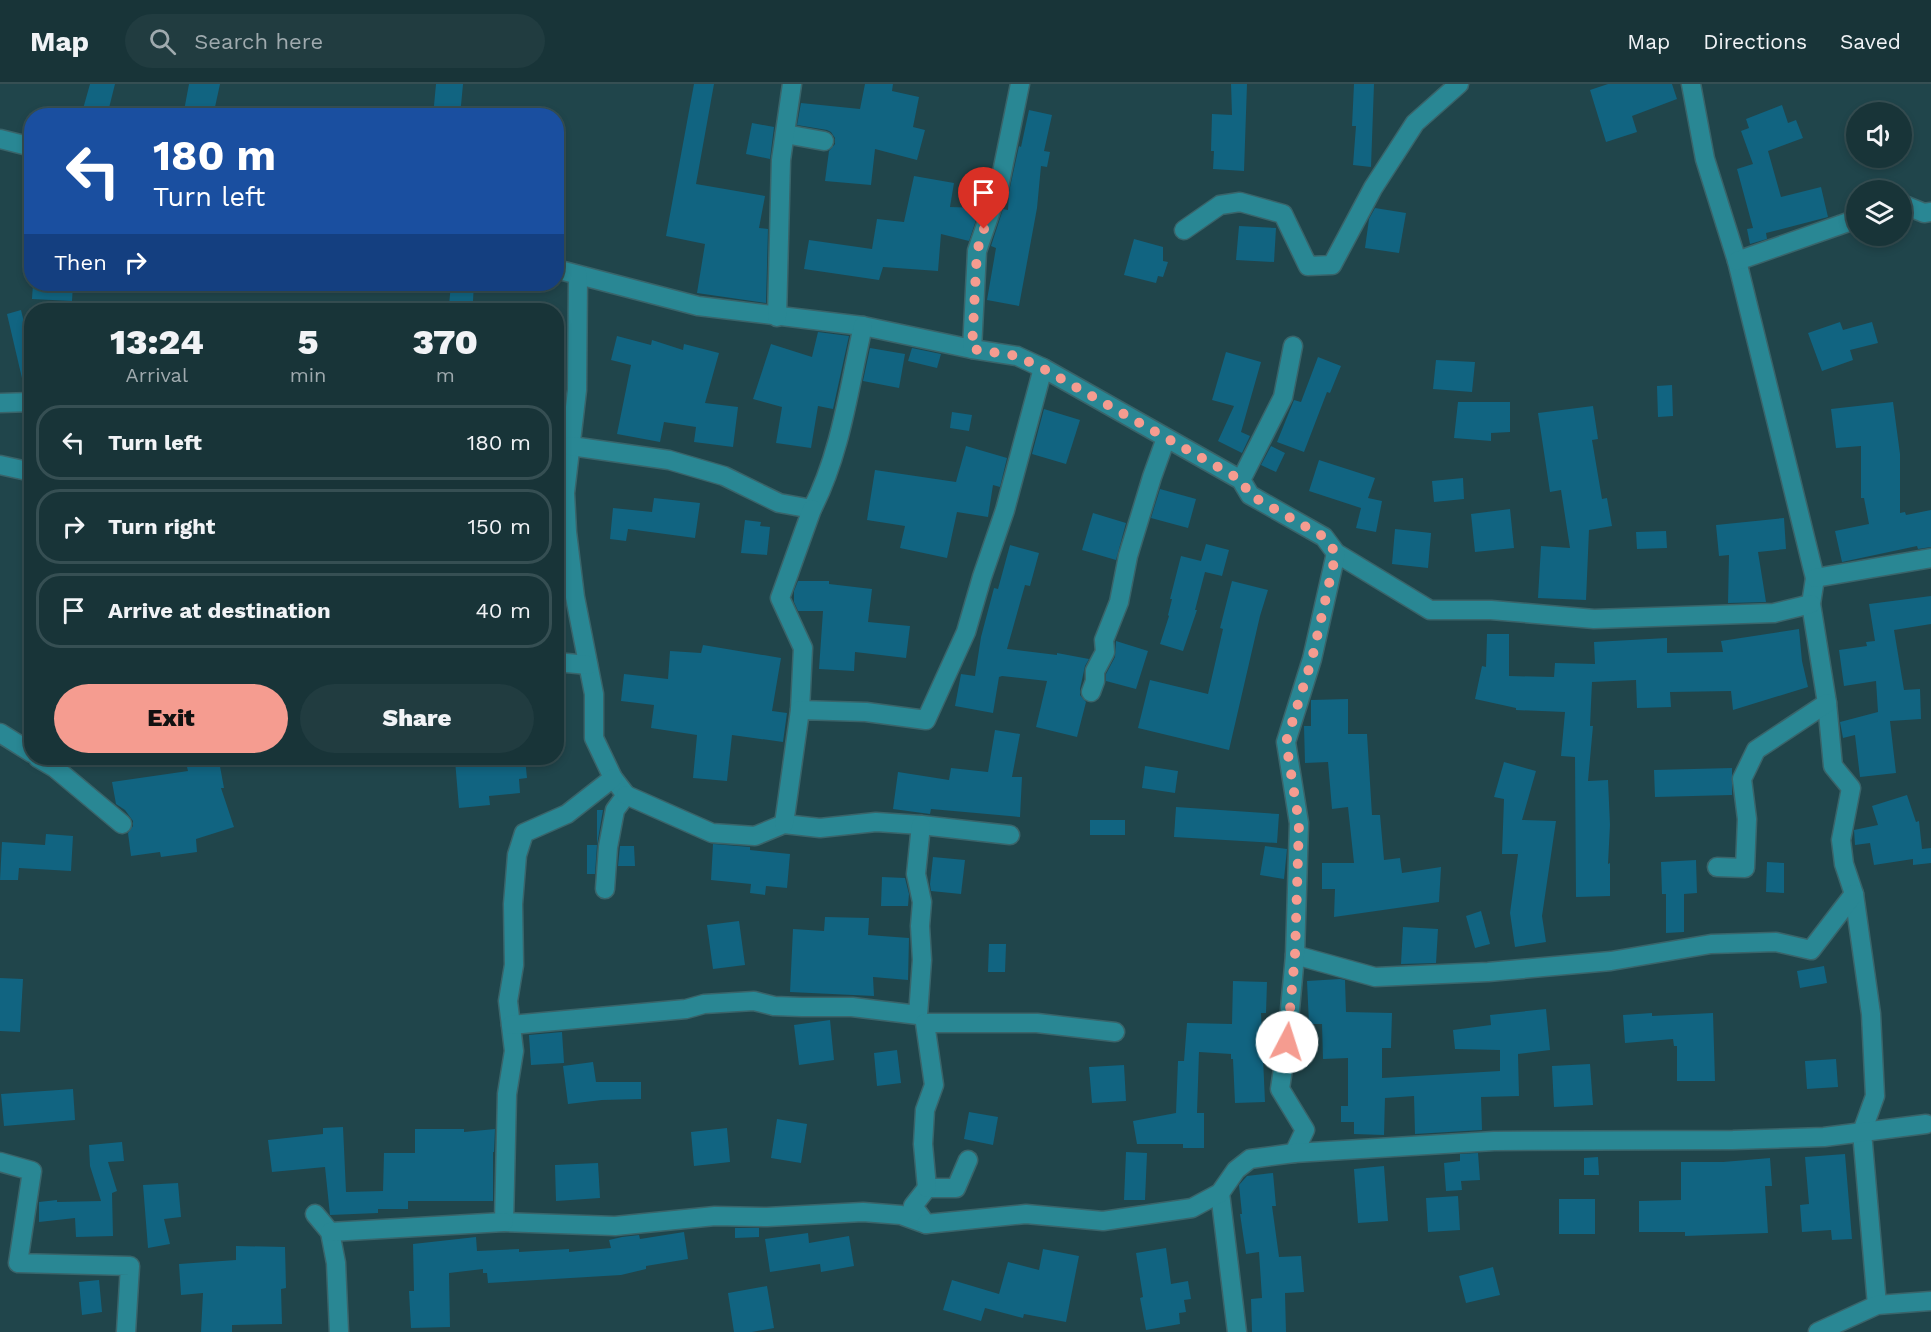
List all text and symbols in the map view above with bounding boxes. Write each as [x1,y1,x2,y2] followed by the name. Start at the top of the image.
[125,14,545,68] search box
[30,25,89,58] text: Map
[146,25,179,58] icon: search
[194,29,323,54] text: Search here
[1627,29,1670,54] text: Map
[1703,29,1807,54] text: Directions
[1840,29,1901,54] text: Saved
[1846,102,1912,246] map controls
[1846,102,1912,168] button: sound
[153,131,276,180] text: 180 m
[54,132,132,210] icon: left
[958,167,1009,229] pin
[967,176,1000,209] icon: arrive
[1846,180,1912,246] button: layers
[153,181,265,213] text: Turn left
[119,246,152,279] icon: right
[54,250,107,275] text: Then
[110,321,204,363] text: 13:24
[298,321,319,363] text: 5
[412,321,478,363] text: 370
[126,363,188,387] text: Arrival
[290,363,326,387] text: min
[436,363,455,387] text: m
[57,426,90,459] icon: left
[108,430,202,455] text: Turn left
[467,430,531,455] text: 180 m
[57,510,90,543] icon: right
[108,514,215,539] text: Turn right
[467,514,531,539] text: 150 m
[57,594,90,627] icon: arrive
[108,598,331,623] text: Arrive at destination
[475,598,531,623] text: 40 m
[54,684,288,753] button: Exit
[300,684,534,753] button: Share
[1255,1010,1319,1074] position arrow

